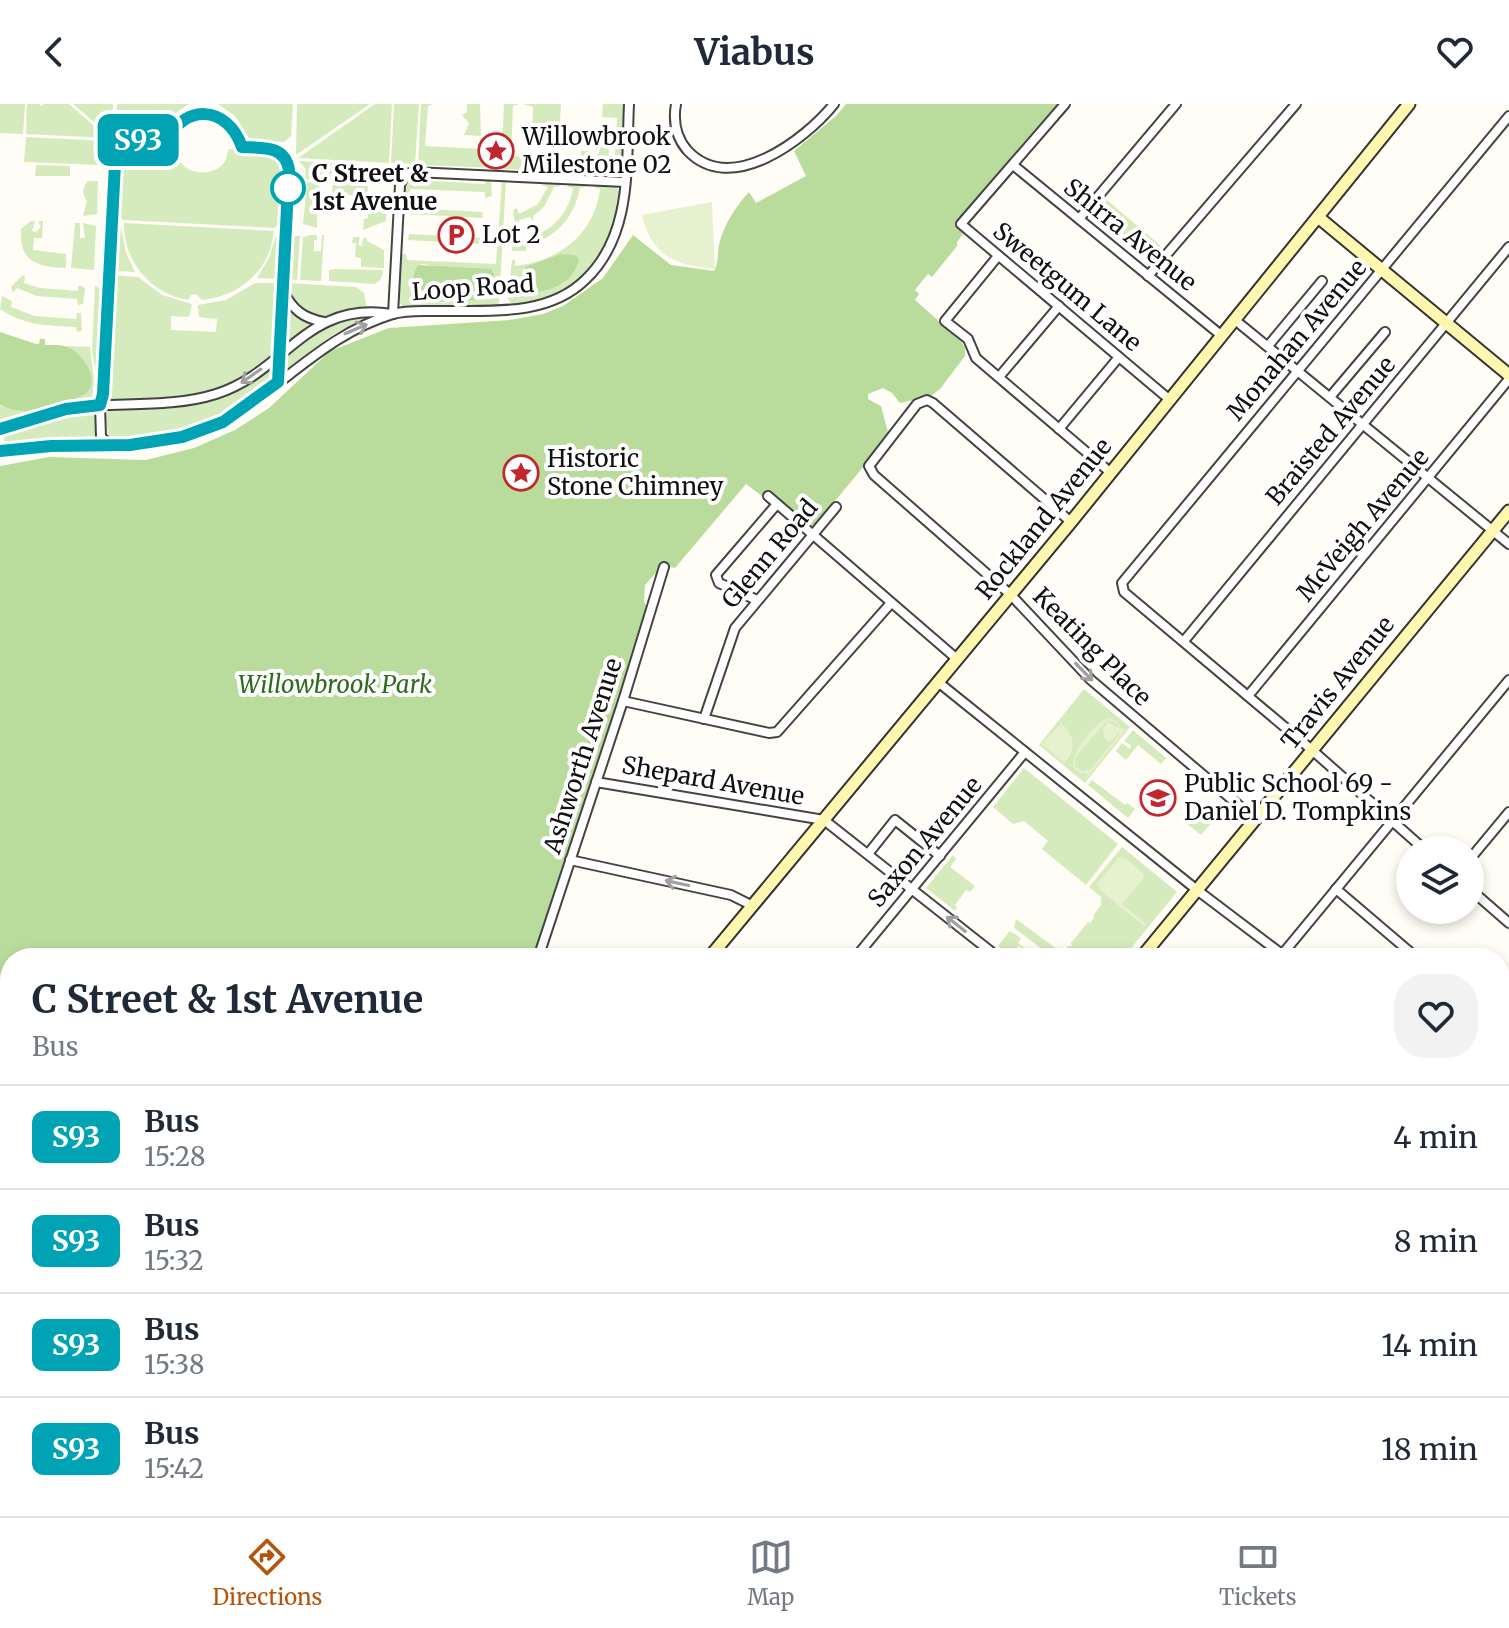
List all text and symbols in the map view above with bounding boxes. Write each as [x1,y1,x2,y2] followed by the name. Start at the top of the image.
[32,30,76,74] icon: back
[694,30,815,75] text: Viabus
[1433,30,1477,74] icon: heart
[92,114,184,166] line badge: S93
[521,121,671,180] place label: Willowbrook Milestone 02
[114,122,162,158] text: S93
[477,132,515,170] place icon: Willowbrook Milestone 02
[312,158,437,217] place label: C Street & 1st Avenue
[271,171,305,205] marker: C Street & 1st Avenue
[1058,172,1203,298] street label: Shirra Avenue
[987,215,1148,358] street label: Sweetgum Lane
[437,216,475,254] parking icon: Lot 2
[482,219,540,250] place label: Lot 2
[1220,253,1373,427] street label: Monahan Avenue
[411,268,535,307] street label: Loop Road
[344,320,368,335] one-way arrow
[1259,350,1402,512] street label: Braisted Avenue
[240,368,262,384] one-way arrow
[969,432,1118,606] street label: Rockland Avenue
[1290,442,1435,607] street label: McVeigh Avenue
[547,443,724,502] place label: Historic Stone Chimney
[502,454,540,492] place icon: Historic Stone Chimney
[715,493,824,615] street label: Glenn Road
[1027,581,1158,712] street label: Keating Place
[1274,610,1401,756] street label: Travis Avenue
[536,654,629,858] street label: Ashworth Avenue
[1074,662,1093,682] one-way arrow
[238,669,432,700] park label: Willowbrook Park
[619,749,807,812] street label: Shepard Avenue
[1184,768,1411,827] place label: Public School 69 - Daniel D. Tompkins
[861,770,988,913] street label: Saxon Avenue
[1139,779,1177,817] school or university icon: Public School 69 - Daniel D. Tompkins
[1396,836,1484,924] map controls
[1396,836,1484,924] button: layers
[665,875,690,890] one-way arrow
[945,916,967,933] one-way arrow
[1394,974,1478,1058] button: heart
[32,976,423,1023] text: C Street & 1st Avenue
[32,1030,78,1063] text: Bus
[144,1102,200,1140] text: Bus
[1393,1118,1478,1156] text: 4 min
[52,1119,100,1155] text: S93
[144,1140,205,1173] text: 15:28
[144,1206,200,1244] text: Bus
[1394,1222,1478,1260] text: 8 min
[52,1223,100,1259] text: S93
[144,1244,204,1277] text: 15:32
[144,1310,200,1348] text: Bus
[1381,1326,1478,1364] text: 14 min
[52,1327,100,1363] text: S93
[144,1348,204,1381] text: 15:38
[144,1414,200,1452] text: Bus
[1381,1430,1478,1468] text: 18 min
[52,1431,100,1467] text: S93
[144,1452,204,1485] text: 15:42
[212,1535,322,1611] tab: Directions
[747,1535,794,1611] tab: Map
[1219,1535,1297,1611] tab: Tickets

